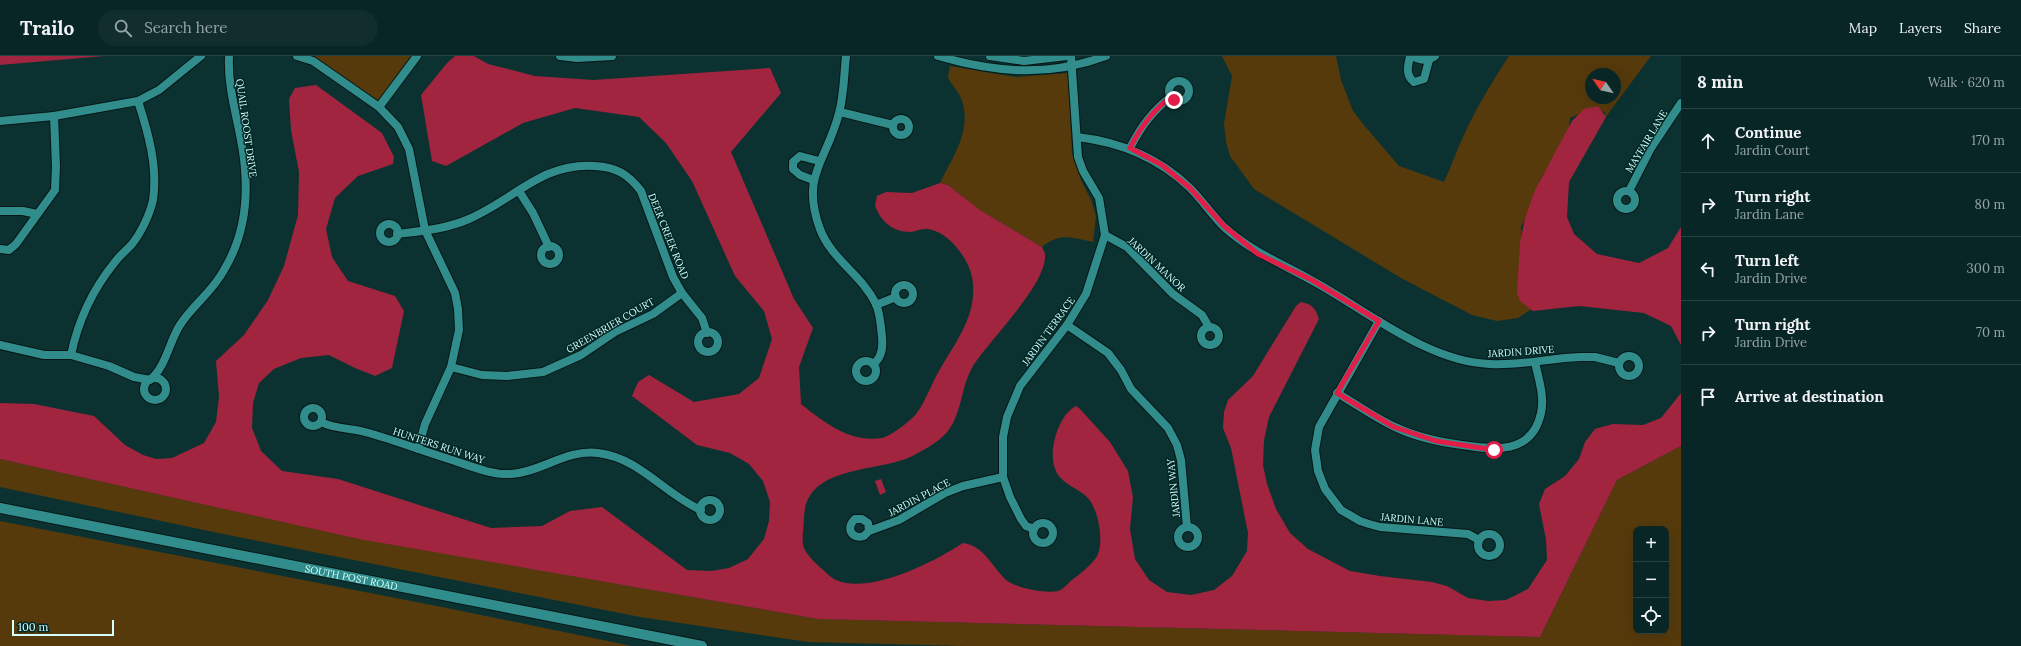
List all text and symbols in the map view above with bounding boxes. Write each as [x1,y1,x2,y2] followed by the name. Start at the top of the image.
[98,10,378,46] search box
[20,16,74,40] text: Trailo
[112,17,134,39] icon: search
[144,18,227,37] text: Search here
[1849,19,1877,37] text: Map
[1899,19,1942,37] text: Layers
[1964,19,2001,37] text: Share
[1585,68,1621,104] north arrow
[1697,71,1743,93] text: 8 min
[1928,74,2005,91] text: Walk · 620 m
[233,78,260,178] street label: QUAIL ROOST DRIVE
[1165,91,1183,109] route end
[1623,107,1670,175] street label: MAYFAIR LANE
[1735,123,1801,142] text: Continue
[1697,130,1719,152] icon: ahead
[1971,132,2005,149] text: 170 m
[1735,142,1810,159] text: Jardin Court
[1735,187,1811,206] text: Turn right
[645,191,692,281] street label: DEER CREEK ROAD
[1697,194,1719,216] icon: right
[1975,196,2005,213] text: 80 m
[1735,206,1804,223] text: Jardin Lane
[1124,234,1189,295] street label: JARDIN MANOR
[1735,251,1799,270] text: Turn left
[1697,258,1719,280] icon: left
[1967,260,2005,277] text: 300 m
[1735,270,1807,287] text: Jardin Drive
[1018,294,1078,369] street label: JARDIN TERRACE
[564,295,657,356] street label: GREENBRIER COURT
[1735,315,1811,334] text: Turn right
[1697,322,1719,344] icon: right
[1976,324,2005,341] text: 70 m
[1735,334,1807,351] text: Jardin Drive
[1486,343,1555,360] street label: JARDIN DRIVE
[1697,386,1719,408] icon: arrive
[1735,387,1884,406] text: Arrive at destination
[391,424,487,467] street label: HUNTERS RUN WAY
[1485,441,1503,459] route start
[1164,457,1183,519] street label: JARDIN WAY
[885,476,952,520] street label: JARDIN PLACE
[1379,510,1444,529] street label: JARDIN LANE
[1633,526,1669,634] map controls
[1633,526,1669,562] button: +
[304,562,399,593] street label: SOUTH POST ROAD
[1633,562,1669,598] button: −
[1633,598,1669,634] button: locate
[12,618,114,637] scale bar
[18,620,48,634] text: 100 m

